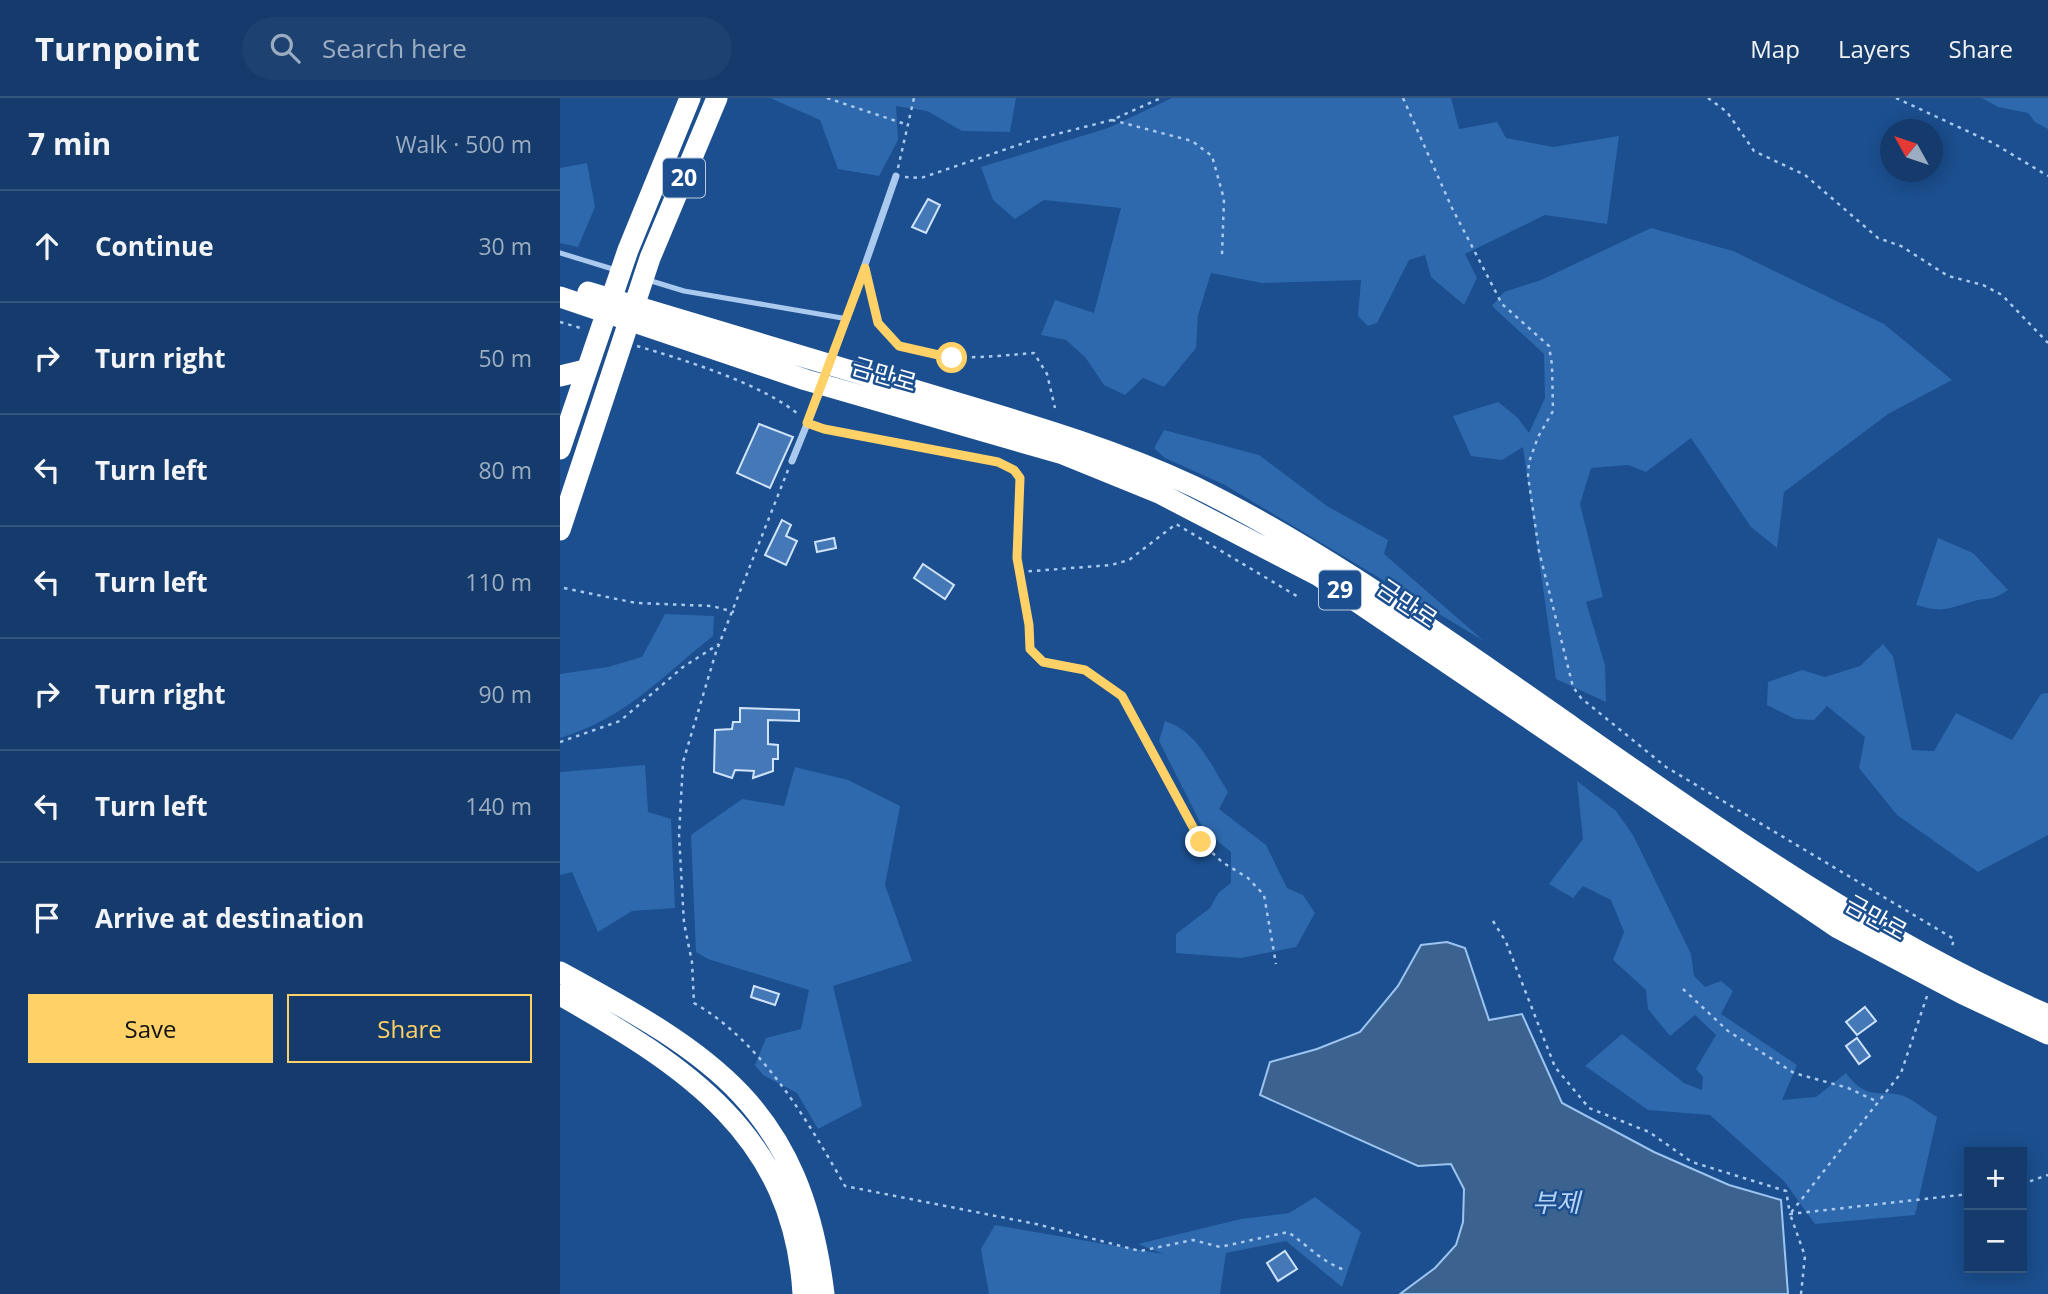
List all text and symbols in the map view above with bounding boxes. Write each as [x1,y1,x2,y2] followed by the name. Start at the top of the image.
[242,17,732,80] search box
[35,26,200,71] text: Turnpoint
[266,29,304,67] icon: search
[322,30,467,66] text: Search here
[1750,32,1800,65] text: Map
[1838,32,1911,65] text: Layers
[1949,32,2013,65] text: Share
[1880,119,1943,182] north arrow
[28,123,111,164] text: 7 min
[395,128,532,160] text: Walk · 500 m
[663,158,705,198] road number: 20
[28,227,66,265] icon: ahead
[95,228,214,264] text: Continue
[478,230,532,262] text: 30 m
[28,339,66,377] icon: right
[95,340,226,376] text: Turn right
[478,342,532,374] text: 50 m
[936,342,967,373] route start
[848,349,921,399] street label: 금만로
[28,451,66,489] icon: left
[95,452,207,488] text: Turn left
[478,454,532,486] text: 80 m
[28,563,66,601] icon: left
[95,564,207,600] text: Turn left
[465,566,532,598] text: 110 m
[1319,570,1361,610] road number: 29
[1371,571,1445,635] street label: 금만로
[28,675,66,713] icon: right
[95,676,226,712] text: Turn right
[478,678,532,710] text: 90 m
[28,787,66,825] icon: left
[95,788,207,824] text: Turn left
[465,790,532,822] text: 140 m
[1185,826,1216,857] route end
[1840,886,1914,947] street label: 금만로
[28,899,66,937] icon: arrive
[95,900,364,936] text: Arrive at destination
[28,994,273,1063] button: Save
[287,994,532,1063] button: Share
[1964,1147,2027,1273] map controls
[1964,1147,2027,1210] button: +
[1532,1184,1583,1220] water label: 부제
[1964,1210,2027,1273] button: −

